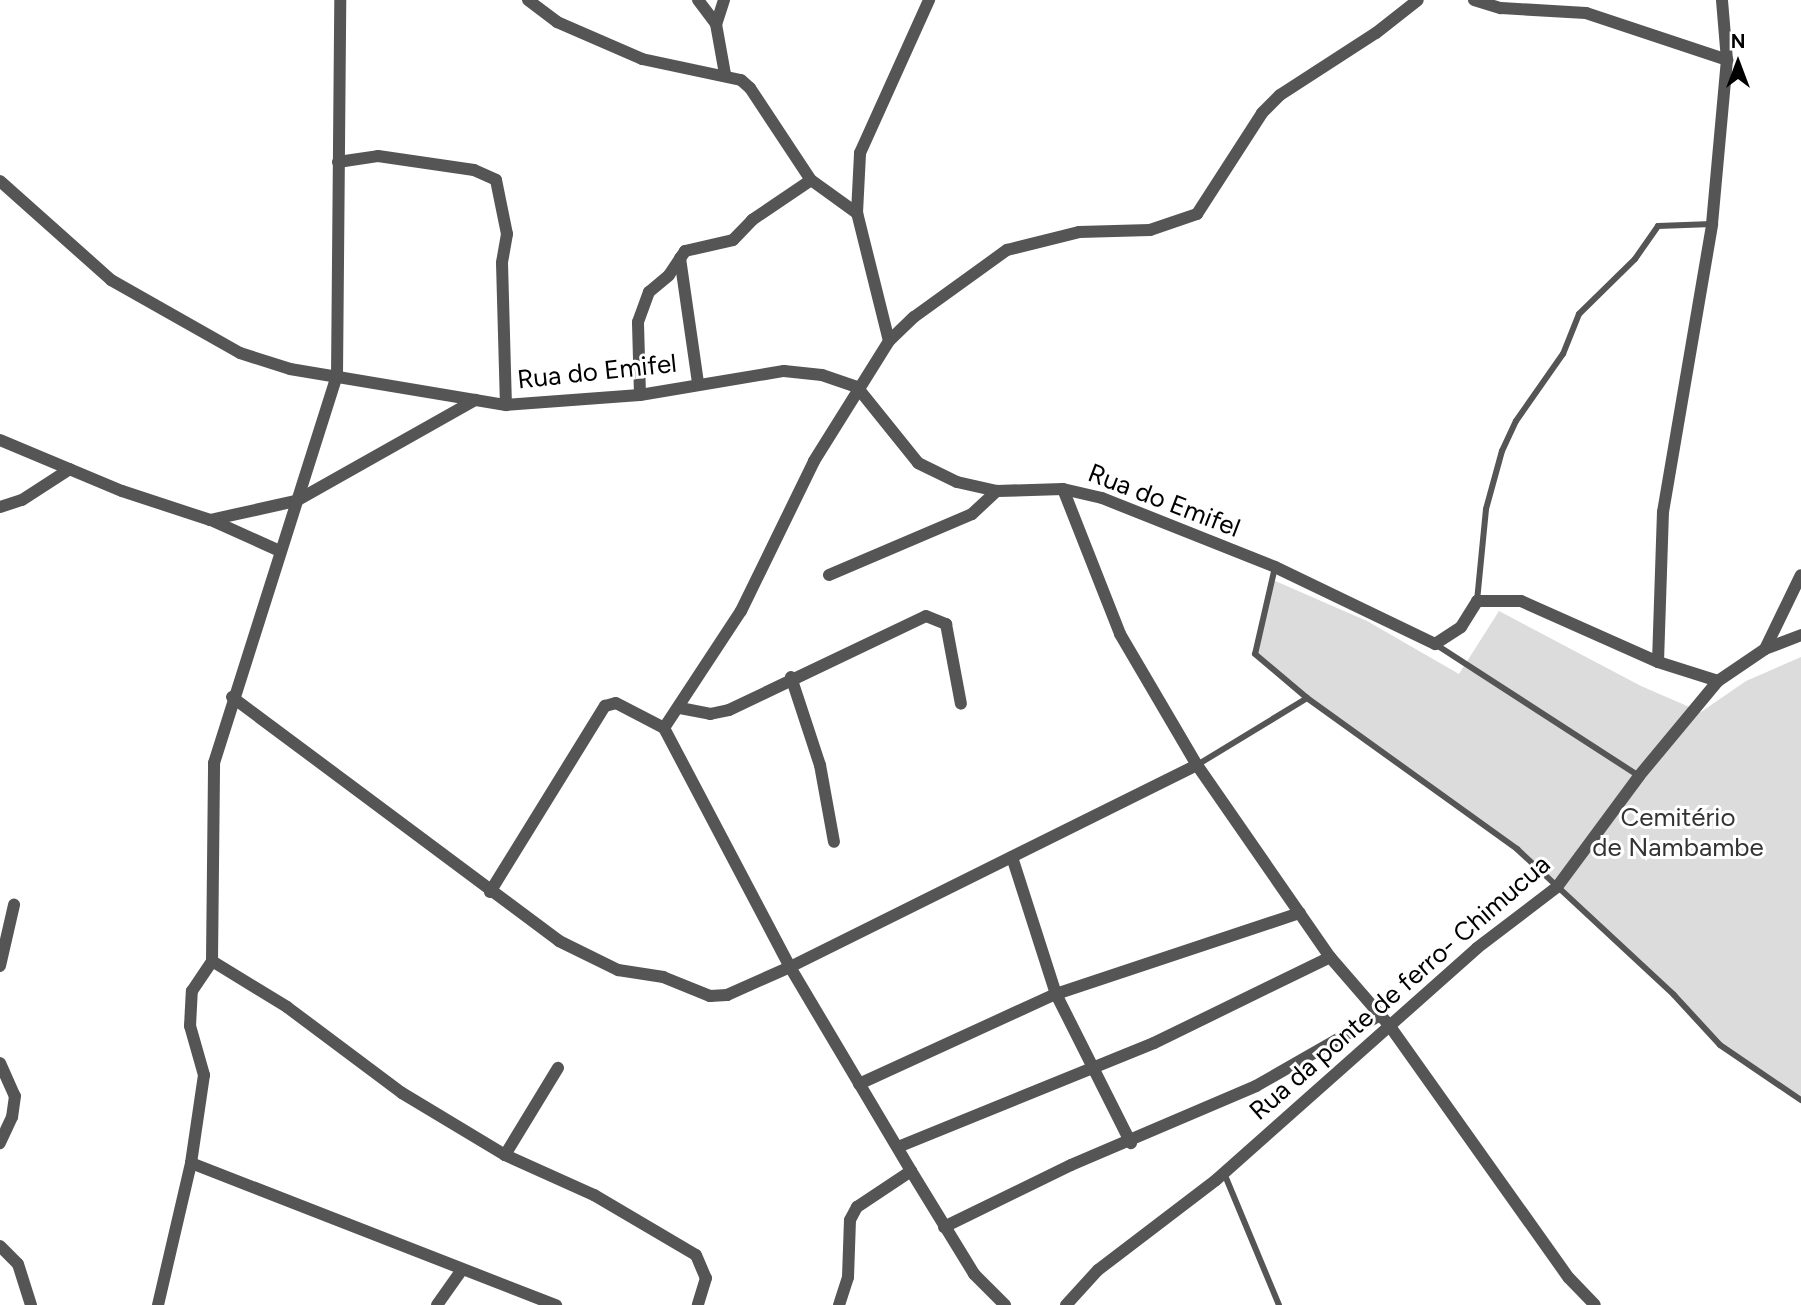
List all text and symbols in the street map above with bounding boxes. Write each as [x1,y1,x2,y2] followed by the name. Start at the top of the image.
[1703,28,1773,98] north arrow
[1731,30,1745,53] text: N
[516,348,678,396] street label: Rua do Emifel
[1084,458,1244,544] street label: Rua do Emifel
[1592,802,1764,864] park label: Cemitério de Nambambe
[1243,849,1557,1127] street label: Rua da ponte de ferro- Chimucua

